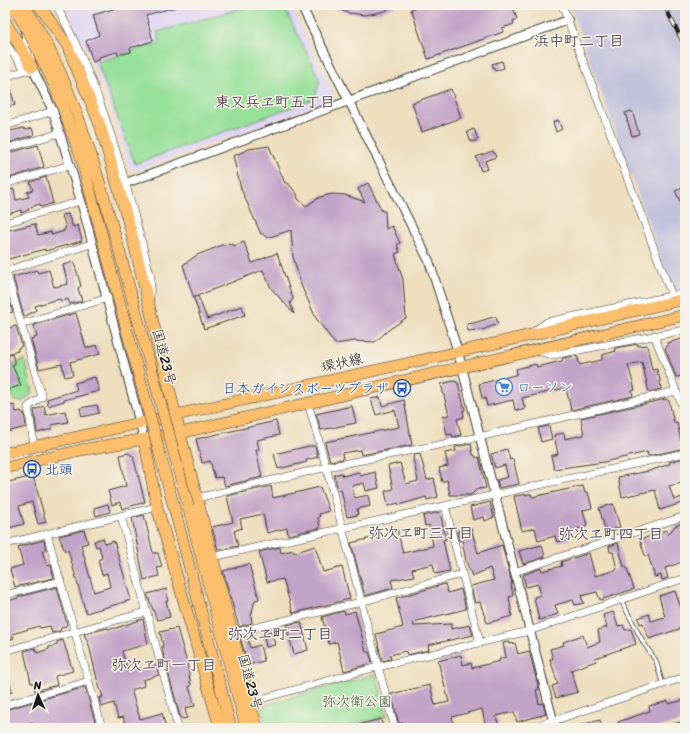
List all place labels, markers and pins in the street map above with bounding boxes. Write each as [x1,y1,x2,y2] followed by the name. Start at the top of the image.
[517,375,573,400] place label: ローソン
[222,376,389,401] place label: 日本ガイシスポーツプラザ
[494,377,514,397] supermarket icon: ローソン
[392,378,412,398] bus stop icon: 日本ガイシスポーツプラザ
[45,457,73,482] place label: 北頭
[22,459,42,479] bus stop icon: 北頭

